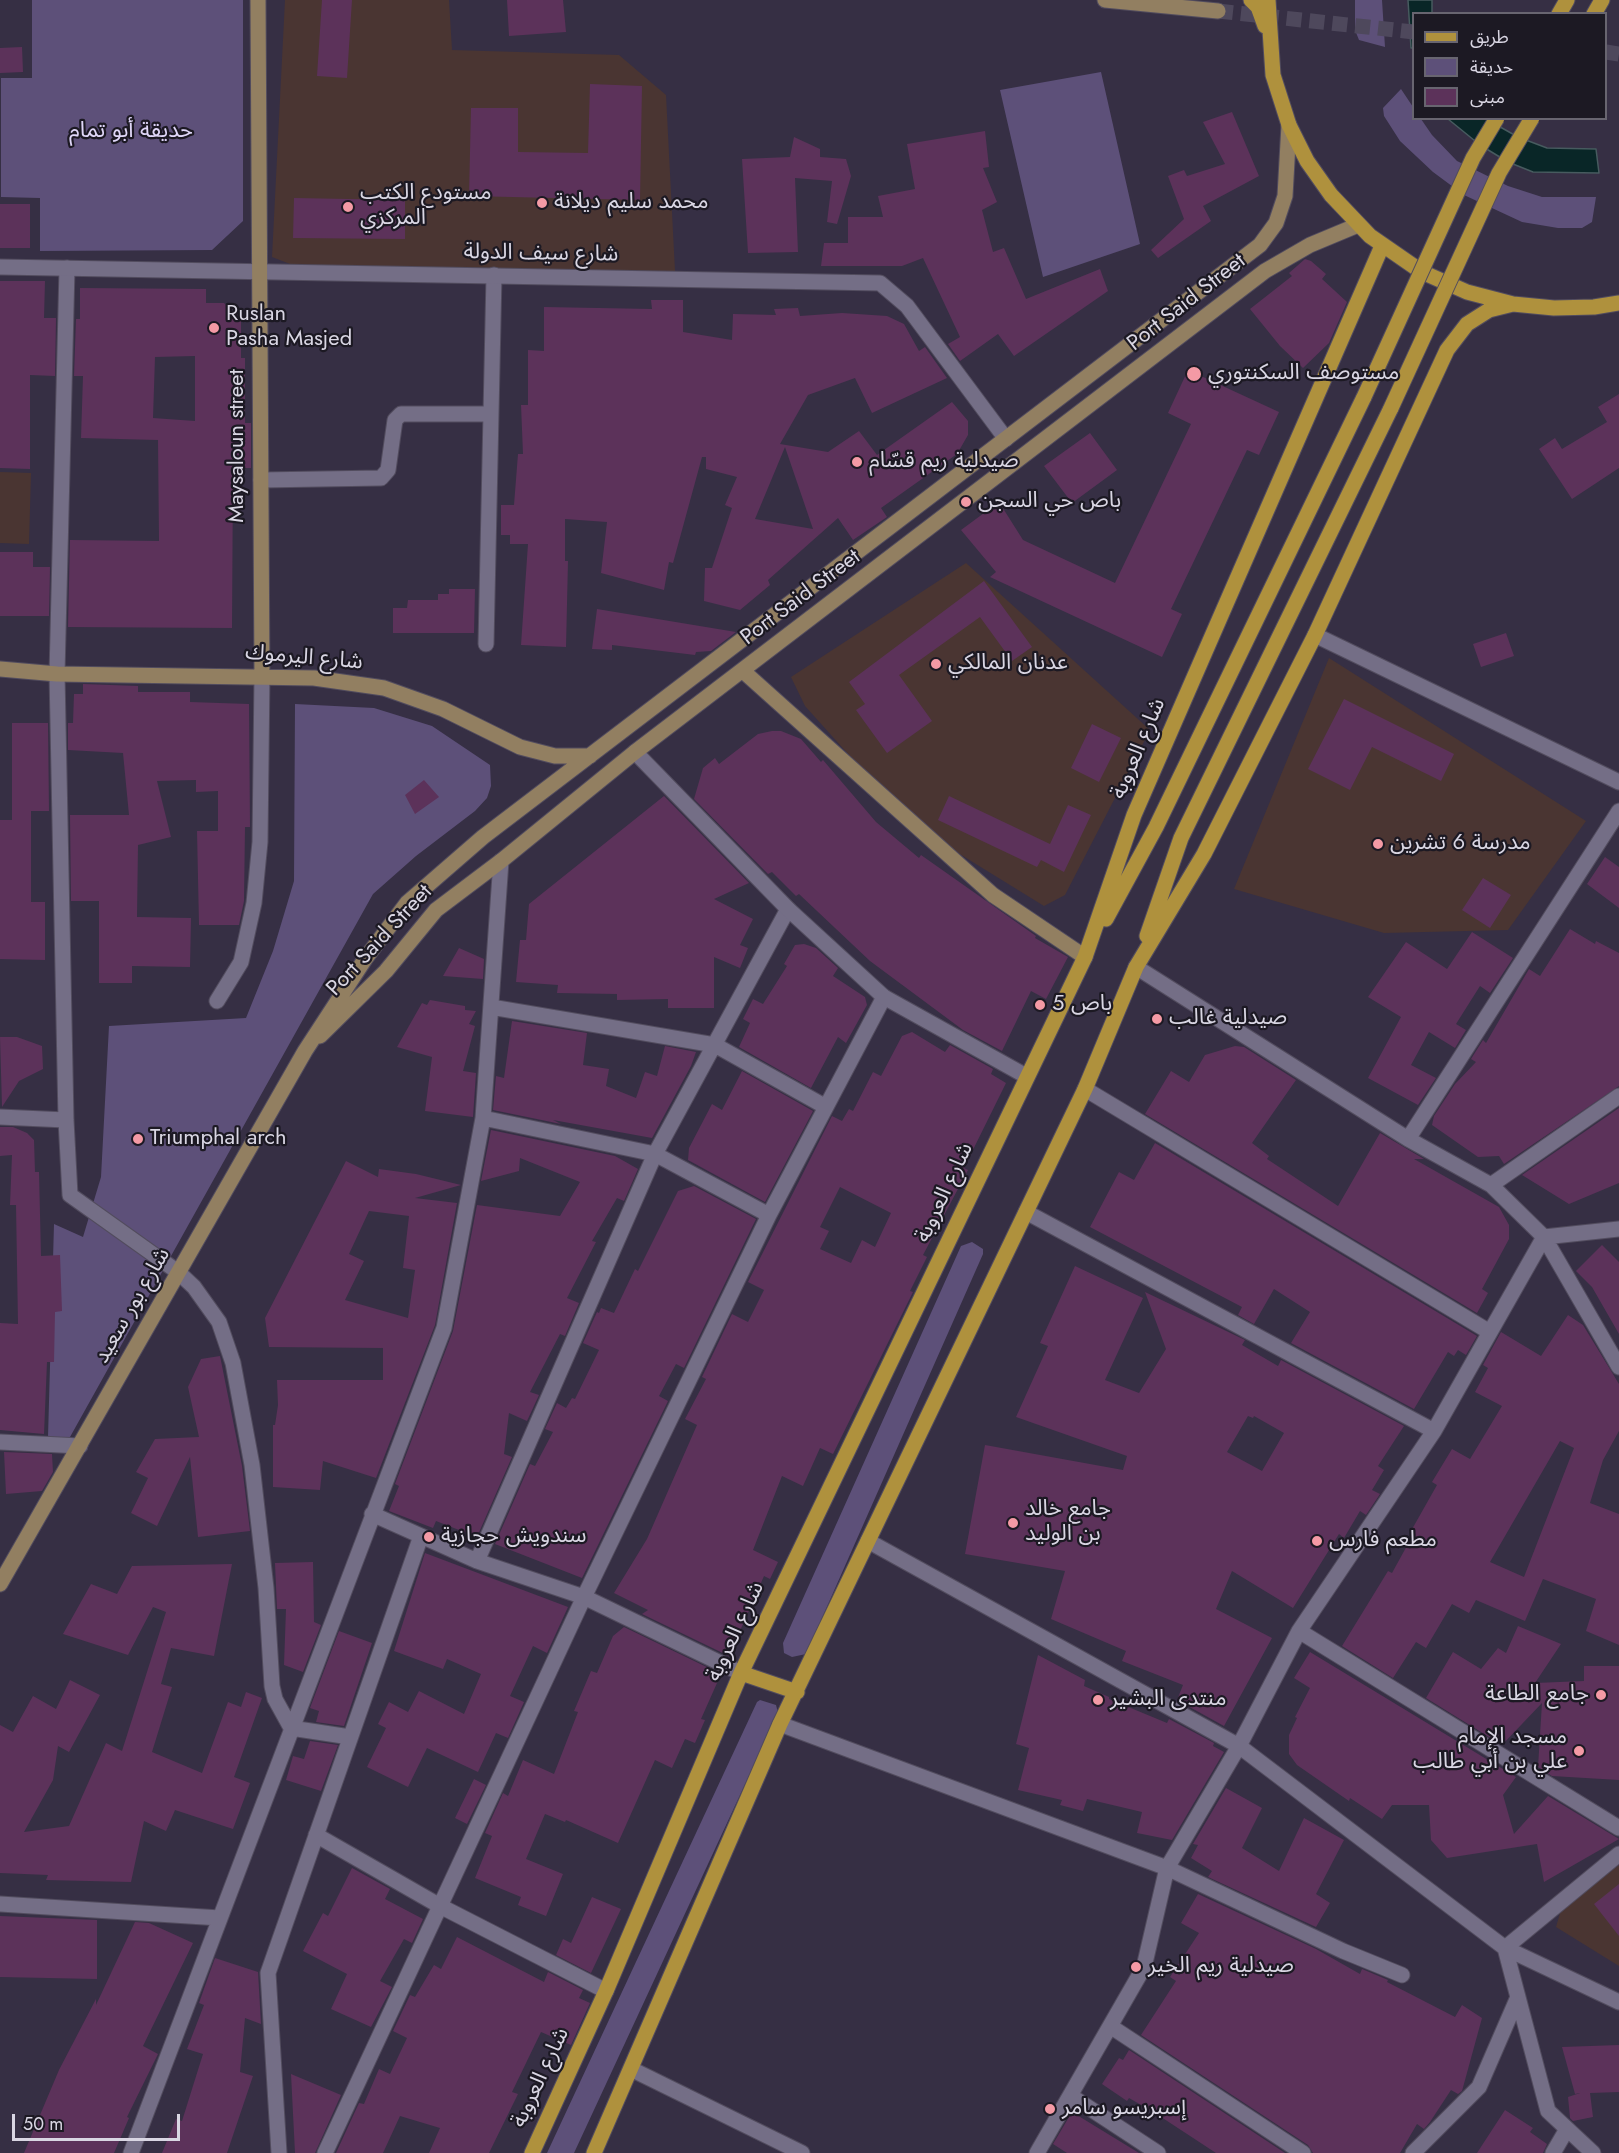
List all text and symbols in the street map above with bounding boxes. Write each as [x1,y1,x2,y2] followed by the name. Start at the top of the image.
[1412,12,1607,120] legend
[1470,24,1509,50] text: طريق
[1470,54,1513,80] text: حديقة
[1470,84,1505,110] text: مبنى
[69,119,193,145] park label: حديقة أبو تمام
[360,181,491,232] place label: مستودع الكتب المركزي
[554,190,708,216] place label: محمد سليم ديلانة
[535,196,549,210] marker: محمد سليم ديلانة
[341,200,355,214] marker: مستودع الكتب المركزي
[463,239,619,269] street label: شارع سيف الدولة
[1123,249,1251,357] street label: Port Said Street
[226,302,352,354] place label: Ruslan Pasha Masjed
[207,321,221,335] marker: Ruslan Pasha Masjed
[1208,361,1399,387] place label: مستوصف السكنتوري
[1185,365,1203,383] marker: مستوصف السكنتوري
[225,369,251,523] street label: Maysaloun street
[869,449,1019,475] place label: صيدلية ريم قسّام
[850,455,864,469] marker: صيدلية ريم قسّام
[978,489,1121,515] place label: باص حي السجن
[959,495,973,509] marker: باص حي السجن
[736,544,866,652] street label: Port Said Street
[244,640,364,676] street label: شارع اليرموك
[948,651,1068,677] place label: عدنان المالكي
[929,657,943,671] marker: عدنان المالكي
[1106,695,1172,803] street label: شارع العروبة
[1390,831,1530,857] place label: مدرسة 6 تشرين
[1371,837,1385,851] marker: مدرسة 6 تشرين
[322,880,438,1002] street label: Port Said Street
[1052,992,1112,1018] place label: باص 5
[1033,998,1047,1012] marker: باص 5
[1169,1006,1287,1032] place label: صيدلية غالب
[1150,1012,1164,1026] marker: صيدلية غالب
[150,1126,287,1152] place label: Triumphal arch
[131,1132,145,1146] marker: Triumphal arch
[910,1139,980,1247] street label: شارع العروبة
[89,1244,177,1368] street label: شارع بور سعيد
[1025,1497,1111,1548] place label: جامع خالد بن الوليد
[1006,1516,1020,1530] marker: جامع خالد بن الوليد
[441,1524,586,1550] place label: سندويش حجازية
[1329,1528,1437,1554] place label: مطعم فارس
[422,1530,436,1544] marker: سندويش حجازية
[1310,1534,1324,1548] marker: مطعم فارس
[701,1578,771,1686] street label: شارع العروبة
[1485,1682,1589,1708] place label: جامع الطاعة
[1110,1687,1226,1713] place label: منتدى البشير
[1594,1688,1608,1702] marker: جامع الطاعة
[1091,1693,1105,1707] marker: منتدى البشير
[1413,1725,1567,1777] place label: مسجد الإمام علي بن أبي طالب
[1572,1744,1586,1758] marker: مسجد الإمام علي بن أبي طالب
[1148,1954,1294,1980] place label: صيدلية ريم الخير
[1129,1960,1143,1974] marker: صيدلية ريم الخير
[506,2024,576,2132] street label: شارع العروبة
[1062,2096,1186,2122] place label: إسبريسو سامر
[15,2102,183,2140] scale bar
[1043,2102,1057,2116] marker: إسبريسو سامر
[23,2111,63,2137] text: 50 m

